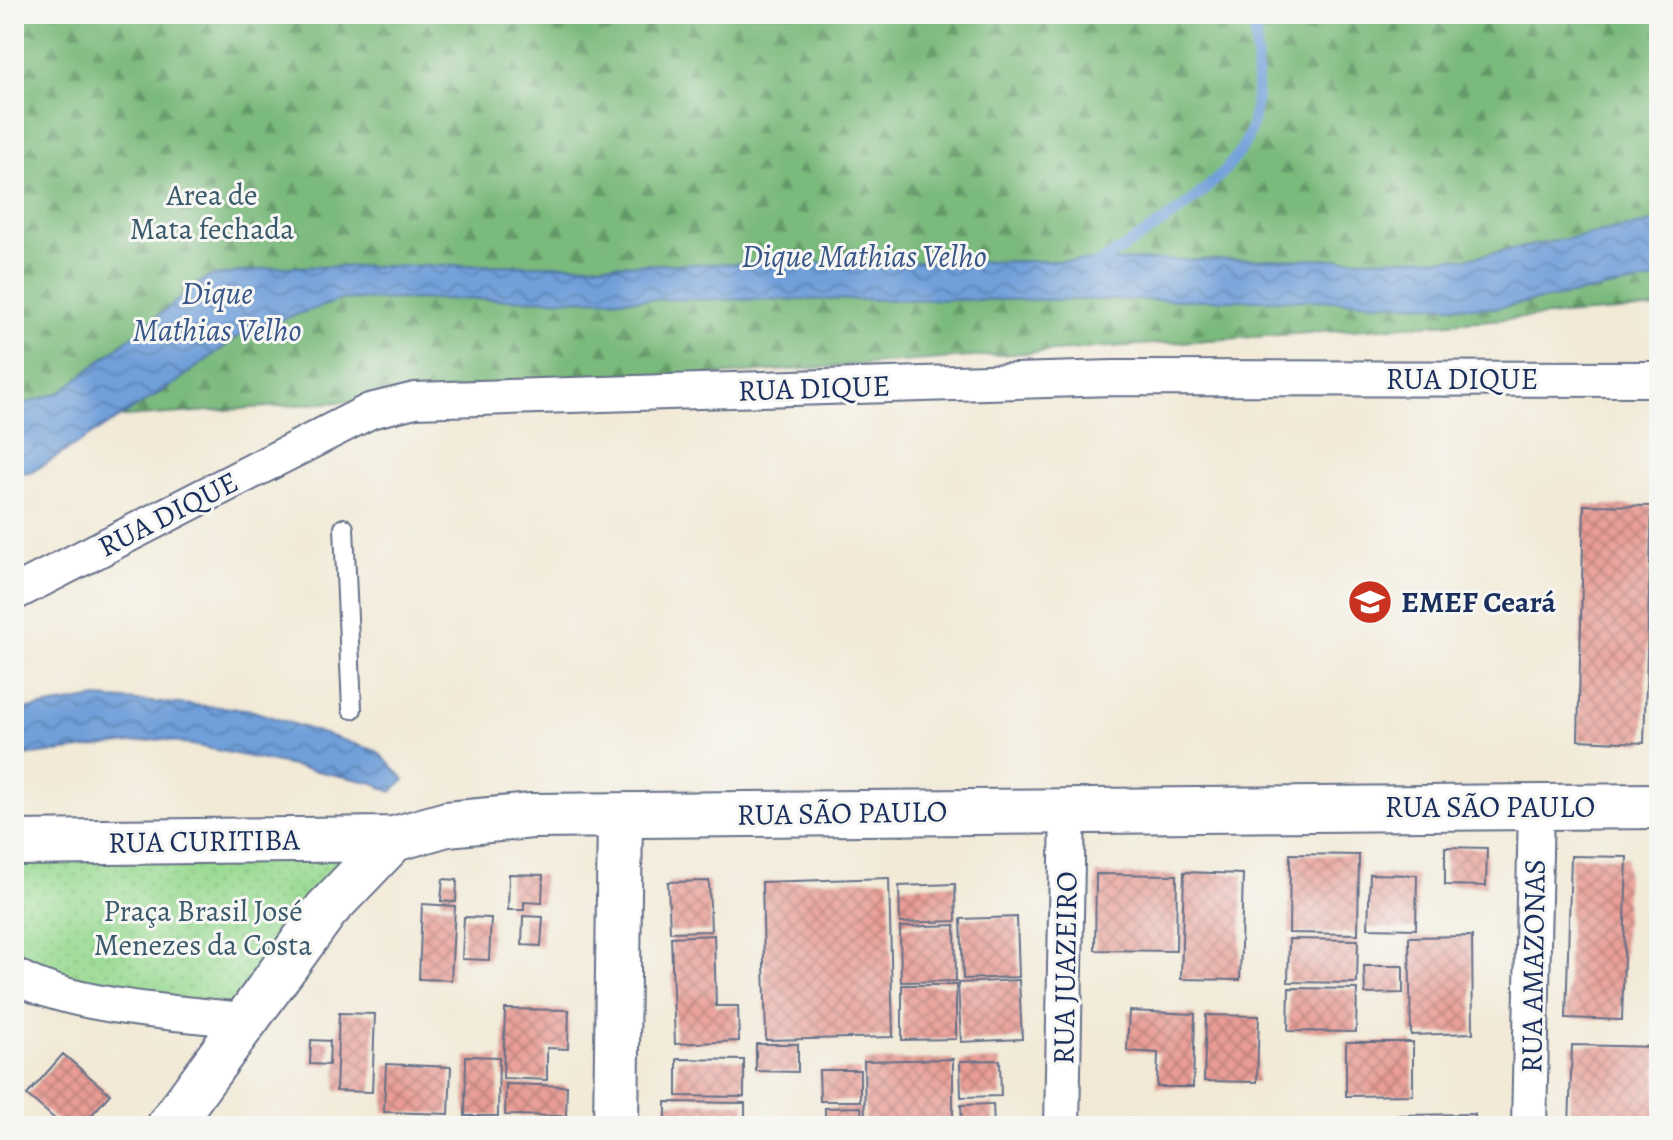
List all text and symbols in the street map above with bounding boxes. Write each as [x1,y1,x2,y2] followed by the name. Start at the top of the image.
[130,175,294,249] park label: Area de Mata fechada
[741,234,987,278] water label: Dique Mathias Velho
[133,271,301,352] water label: Dique Mathias Velho
[1386,359,1538,399] street label: RUA DIQUE
[737,365,891,411] street label: RUA DIQUE
[91,462,245,566] street label: RUA DIQUE
[1346,578,1394,626] school or university icon: EMEF Ceará
[1401,582,1557,622] place label: EMEF Ceará
[1385,787,1595,827] street label: RUA SÃO PAULO
[736,791,948,835] street label: RUA SÃO PAULO
[108,819,301,863] street label: RUA CURITIBA
[1511,859,1555,1073] street label: RUA AMAZONAS
[1043,871,1087,1065] street label: RUA JUAZEIRO
[94,891,312,965] park label: Praça Brasil José Menezes da Costa

